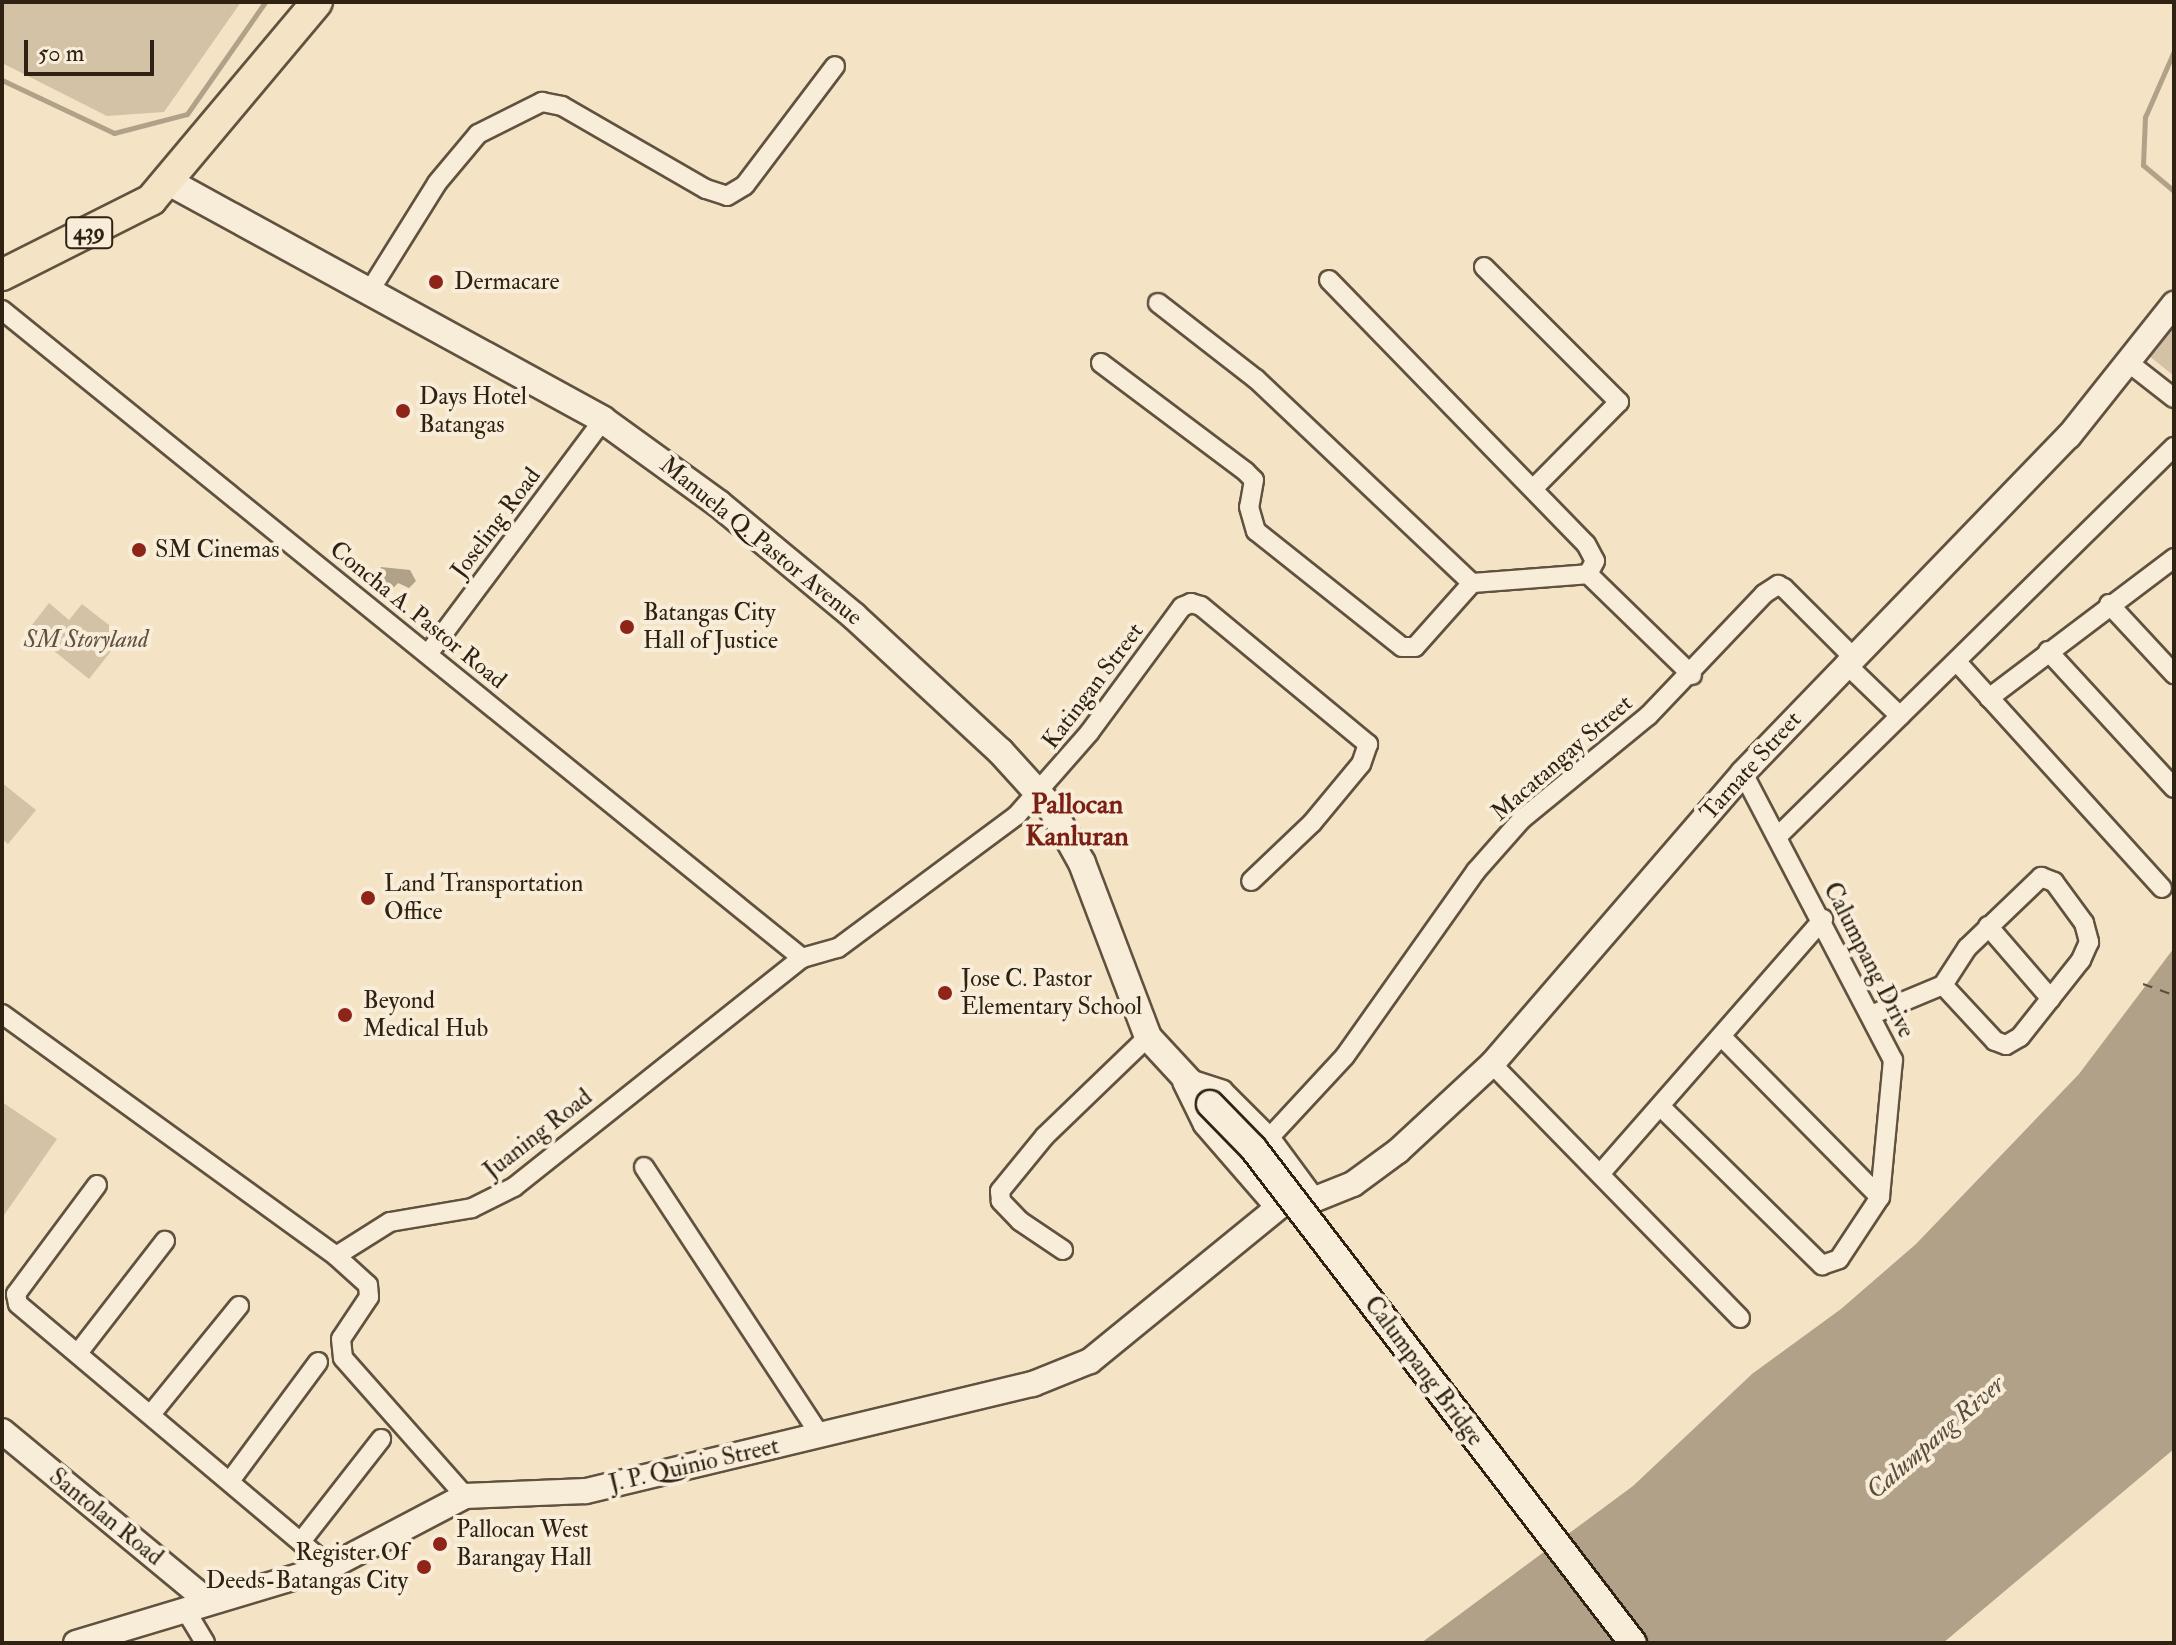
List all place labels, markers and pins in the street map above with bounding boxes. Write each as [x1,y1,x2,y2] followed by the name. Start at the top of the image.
[454,268,559,296] place label: Dermacare
[425,271,447,293] marker: Dermacare
[419,383,527,439] place label: Days Hotel Batangas
[394,402,412,420] marker: Days Hotel Batangas
[155,536,280,564] place label: SM Cinemas
[130,541,148,559] marker: SM Cinemas
[643,599,778,655] place label: Batangas City Hall of Justice
[618,618,636,636] marker: Batangas City Hall of Justice
[384,870,583,926] place label: Land Transportation Office
[359,889,377,907] marker: Land Transportation Office
[961,965,1142,1021] place label: Jose C. Pastor Elementary School
[936,984,954,1002] marker: Jose C. Pastor Elementary School
[363,987,488,1043] place label: Beyond Medical Hub
[334,1004,356,1026] marker: Beyond Medical Hub
[456,1516,592,1572] place label: Pallocan West Barangay Hall
[431,1535,449,1553] marker: Pallocan West Barangay Hall
[206,1539,408,1595] place label: Register Of Deeds-Batangas City
[415,1558,433,1576] marker: Register Of Deeds-Batangas City

